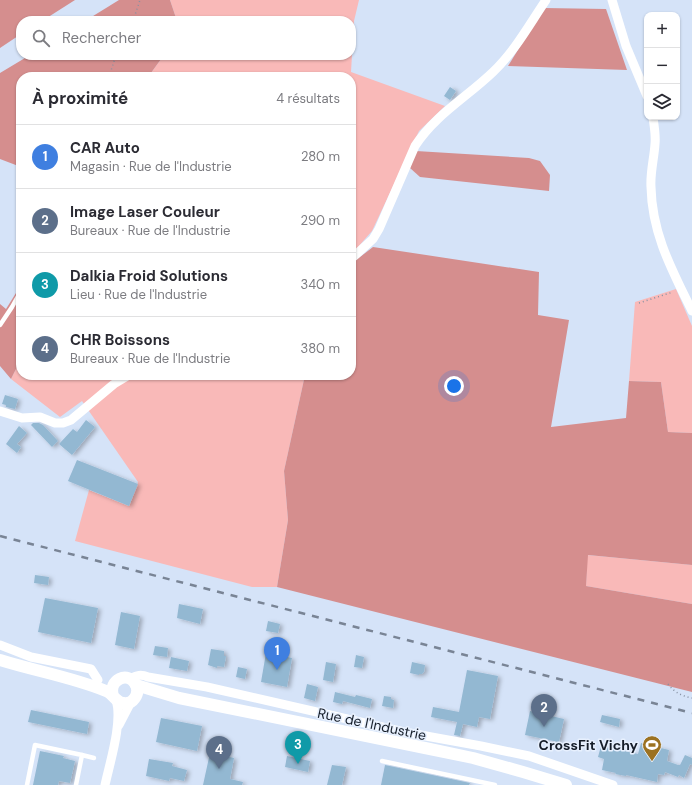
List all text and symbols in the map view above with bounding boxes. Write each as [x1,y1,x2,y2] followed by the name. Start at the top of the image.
[644,12,680,120] map controls
[644,12,680,48] button: +
[16,16,356,60] search box
[30,27,52,49] icon: search
[62,28,141,48] text: Rechercher
[644,48,680,84] button: −
[644,84,680,120] button: layers
[32,87,128,109] text: À proximité
[276,90,340,107] text: 4 résultats
[70,138,140,158] text: CAR Auto
[43,148,47,165] text: 1
[301,148,340,165] text: 280 m
[70,158,232,175] text: Magasin · Rue de l'Industrie
[70,202,220,222] text: Image Laser Couleur
[41,212,49,229] text: 2
[301,212,340,229] text: 290 m
[70,222,230,239] text: Bureaux · Rue de l'Industrie
[70,266,228,286] text: Dalkia Froid Solutions
[41,276,49,293] text: 3
[300,276,340,293] text: 340 m
[70,286,207,303] text: Lieu · Rue de l'Industrie
[70,330,170,350] text: CHR Boissons
[41,340,49,357] text: 4
[300,340,340,357] text: 380 m
[70,350,230,367] text: Bureaux · Rue de l'Industrie
[444,376,464,396] your location
[264,637,290,670] pin: 1
[531,694,557,727] pin: 2
[316,704,428,744] street label: Rue de l'Industrie
[285,731,311,764] pin: 3
[641,734,663,762] sports icon: CrossFit Vichy
[206,736,232,769] pin: 4
[539,736,639,754] place label: CrossFit Vichy

